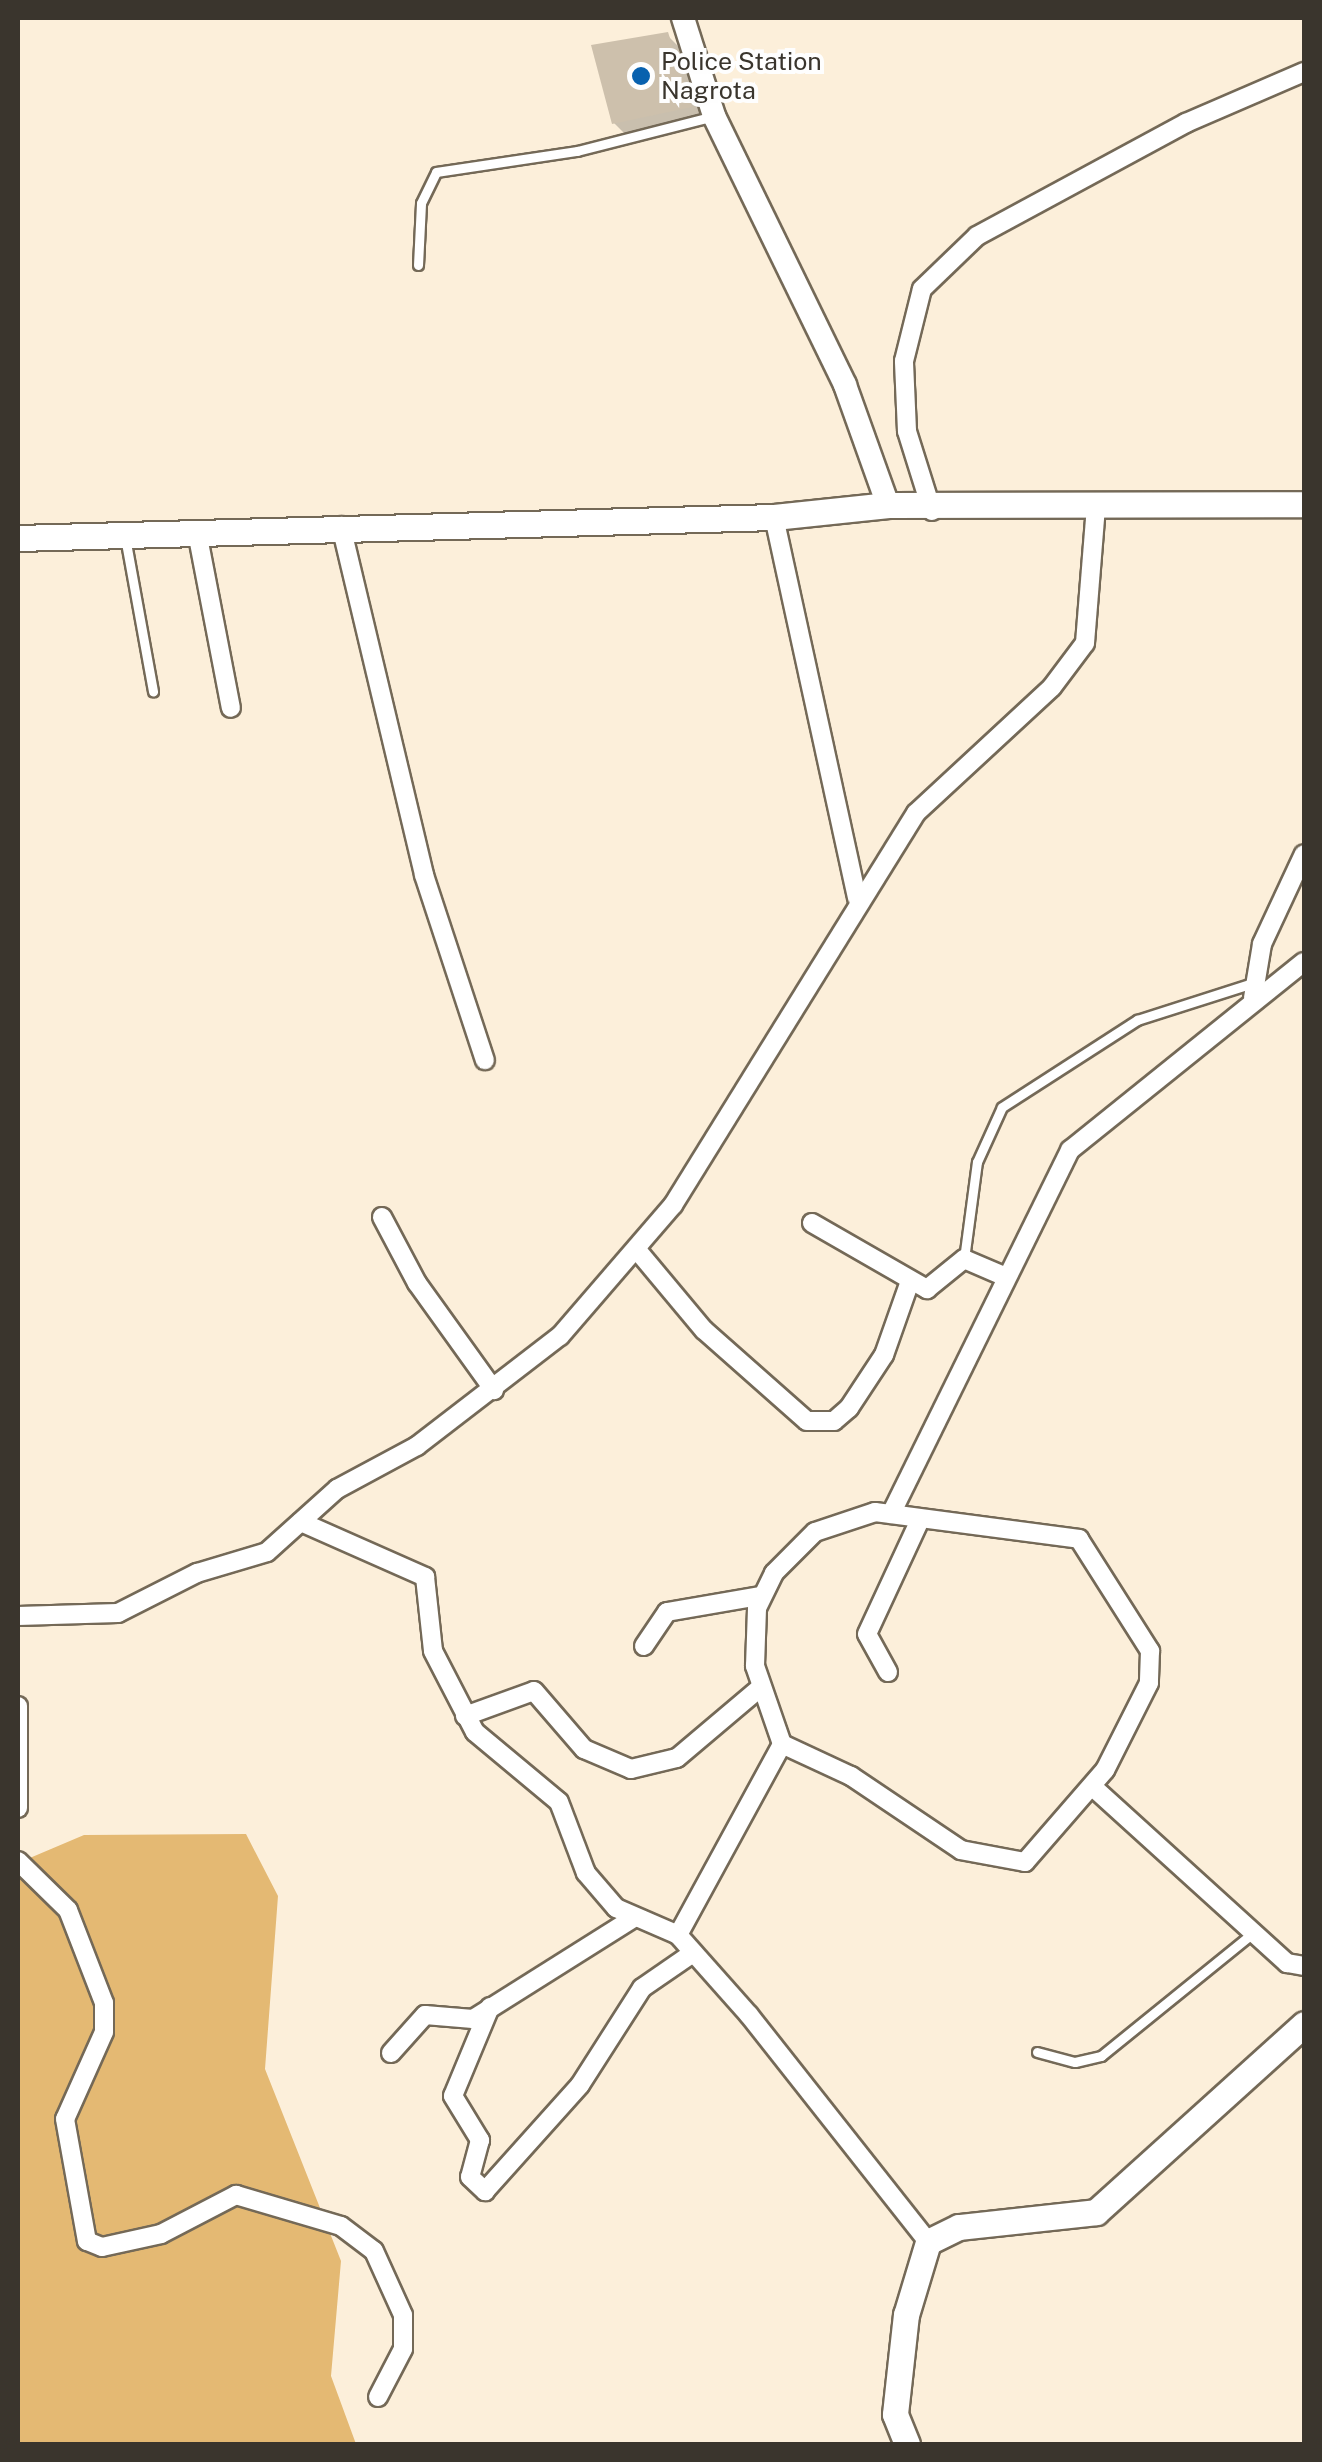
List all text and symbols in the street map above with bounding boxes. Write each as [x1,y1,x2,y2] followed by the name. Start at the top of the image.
[661,47,822,106] place label: Police Station Nagrota
[630,65,652,87] marker: Police Station Nagrota

